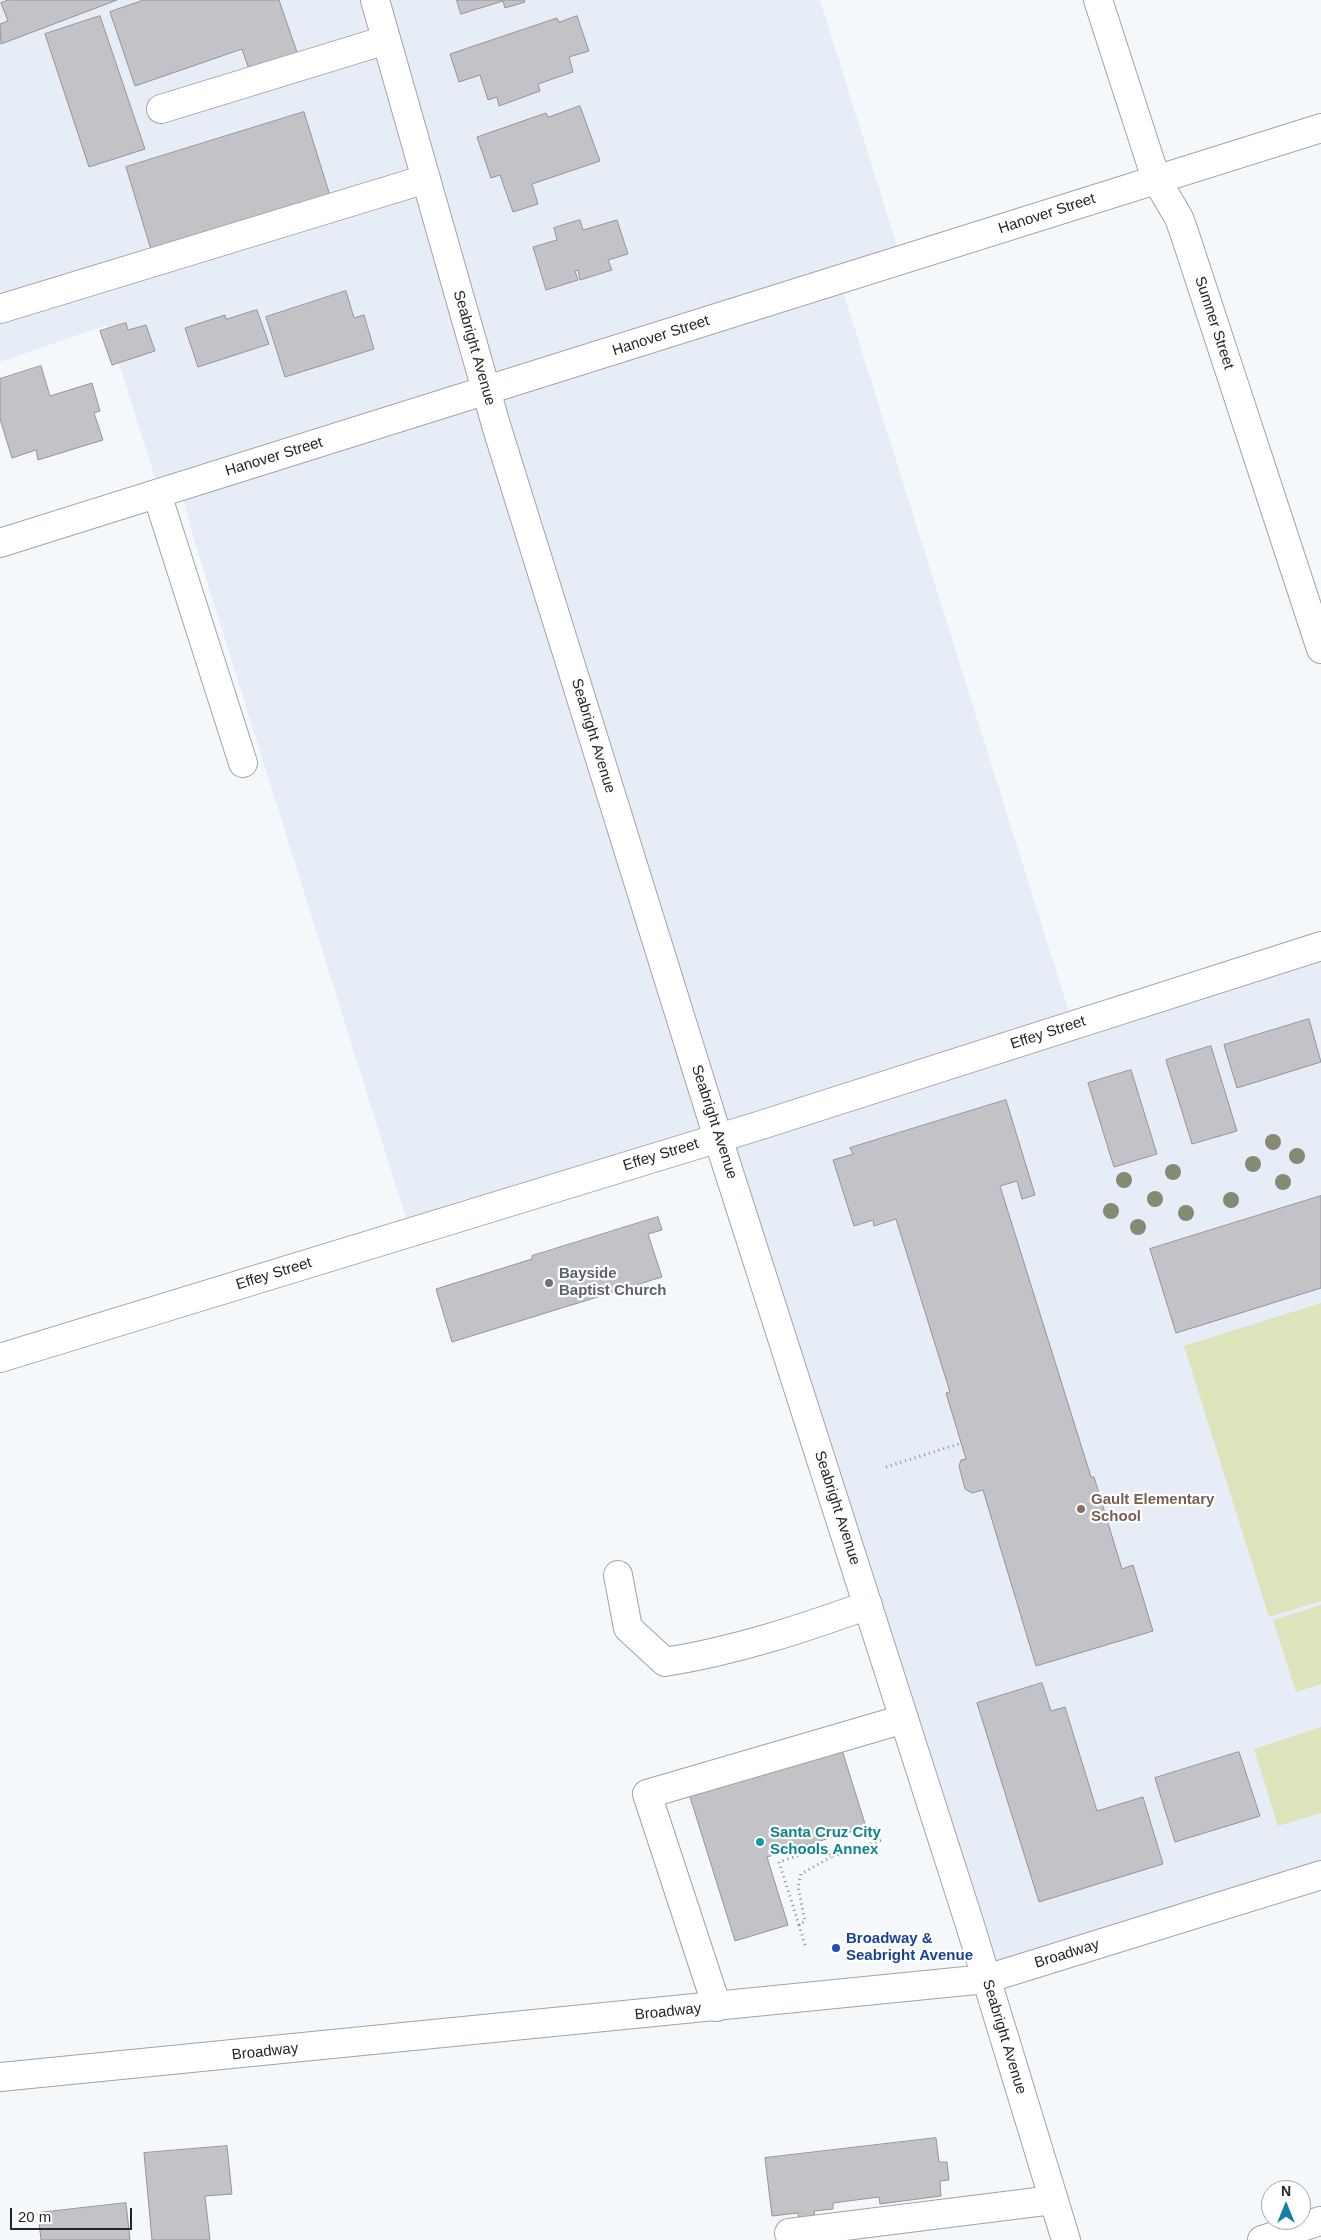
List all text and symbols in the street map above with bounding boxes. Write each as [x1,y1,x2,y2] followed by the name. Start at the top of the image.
[996,190,1098,238] street label: Hanover Street
[1190,274,1238,372] street label: Sumner Street
[449,288,499,408] street label: Seabright Avenue
[610,312,712,360] street label: Hanover Street
[223,434,325,480] street label: Hanover Street
[567,676,619,796] street label: Seabright Avenue
[1008,1012,1088,1054] street label: Effey Street
[687,1063,741,1181] street label: Seabright Avenue
[621,1135,701,1175] street label: Effey Street
[234,1254,314,1294] street label: Effey Street
[559,1265,667,1300] place label: Bayside Baptist Church
[543,1277,555,1289] marker: Bayside Baptist Church
[810,1449,864,1567] street label: Seabright Avenue
[1091,1491,1214,1526] place label: Gault Elementary School
[1075,1503,1087,1515] marker: Gault Elementary School
[770,1824,881,1859] place label: Santa Cruz City Schools Annex
[754,1836,766,1848] marker: Santa Cruz City Schools Annex
[846,1930,973,1965] place label: Broadway & Seabright Avenue
[1032,1936,1102,1972] street label: Broadway
[830,1942,842,1954] marker: Broadway & Seabright Avenue
[978,1977,1030,2097] street label: Seabright Avenue
[634,2000,702,2024] street label: Broadway
[231,2040,299,2064] street label: Broadway
[1261,2180,1311,2230] north arrow
[1281,2183,1291,2199] text: N
[12,2198,135,2230] scale bar
[18,2208,51,2225] text: 20 m

